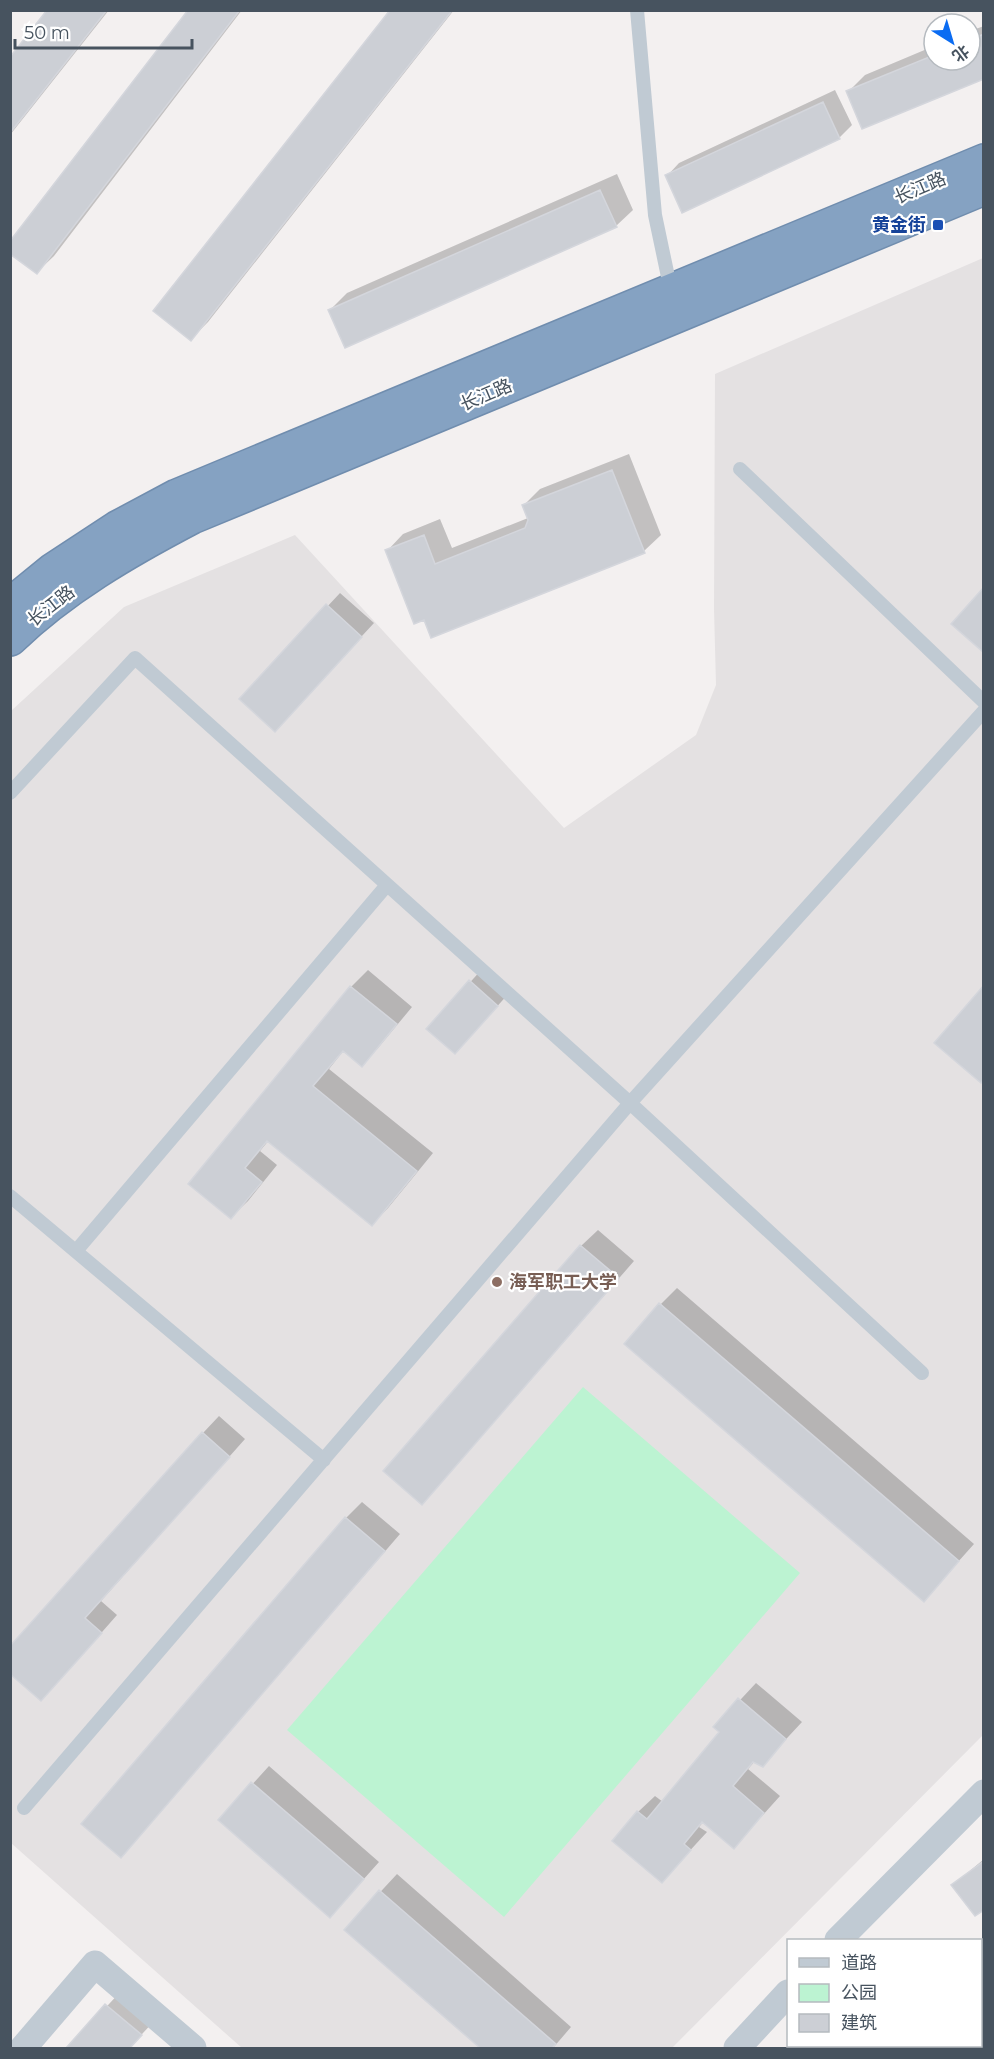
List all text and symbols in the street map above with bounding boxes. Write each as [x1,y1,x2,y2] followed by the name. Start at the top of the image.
[15,12,192,50] scale bar
[922,12,982,72] north arrow
[24,22,70,44] text: 50 m
[949,41,973,66] text: 北
[891,167,949,209] street label: 长江路
[872,214,926,236] place label: 黄金街
[931,218,945,232] marker: 黄金街
[457,374,515,416] street label: 长江路
[23,581,79,631] street label: 长江路
[509,1271,617,1293] place label: 海军职工大学
[490,1275,504,1289] marker: 海军职工大学
[787,1939,982,2047] legend
[841,1952,877,1974] text: 道路
[841,1982,877,2004] text: 公园
[841,2012,877,2034] text: 建筑

